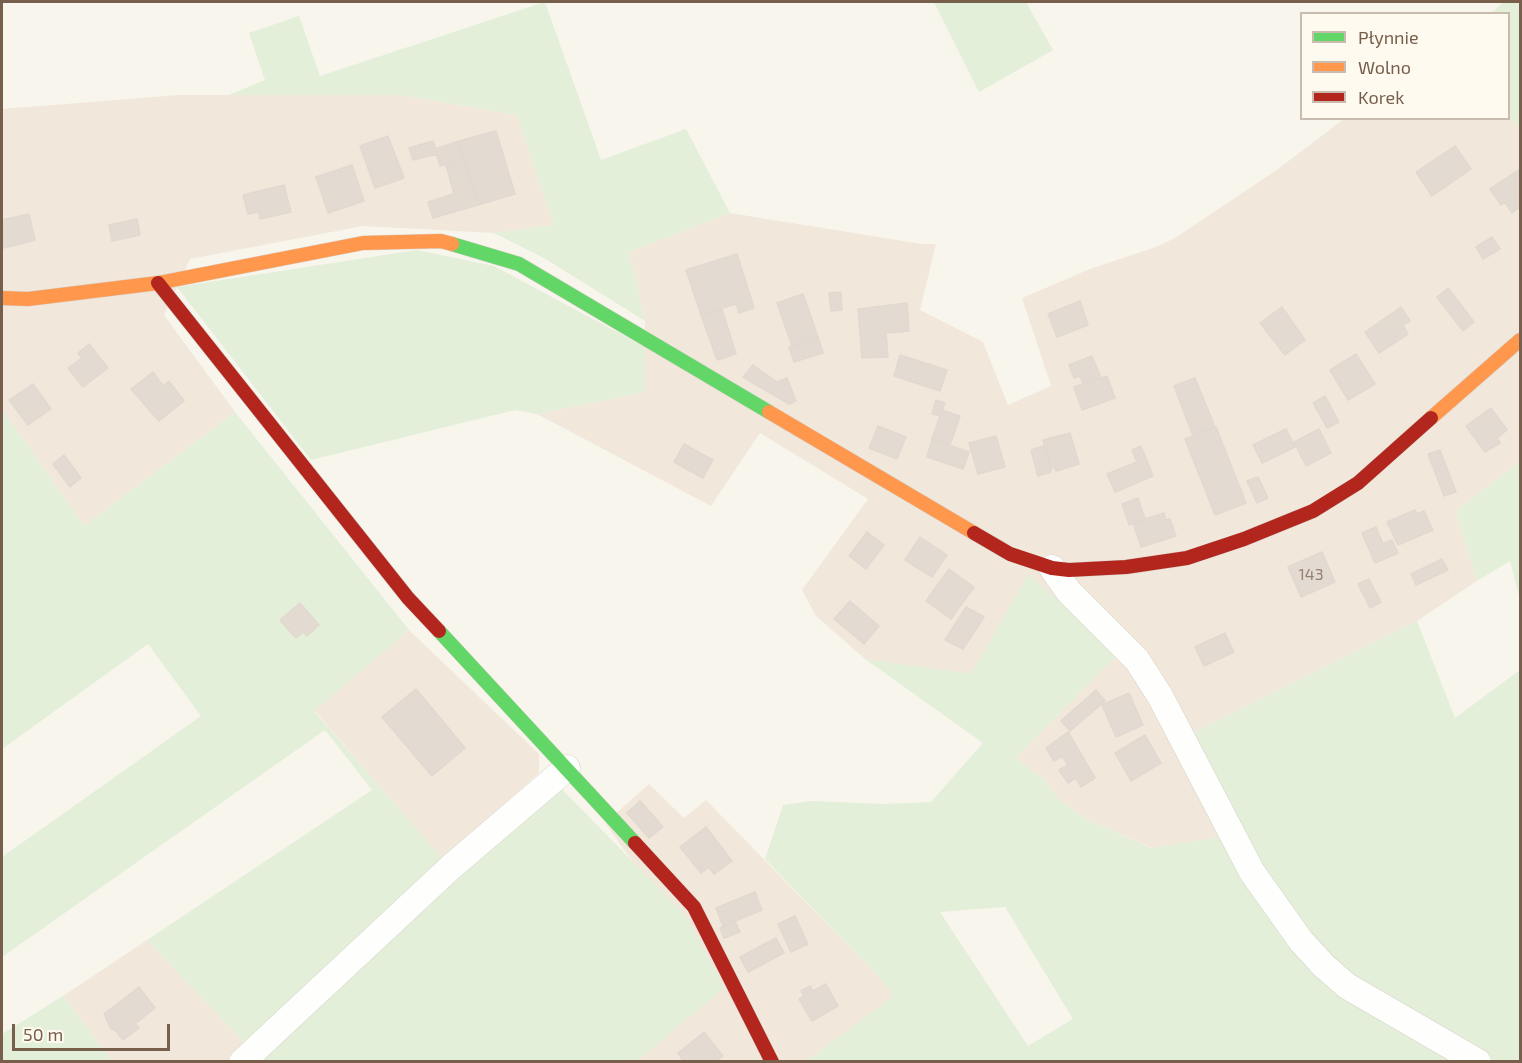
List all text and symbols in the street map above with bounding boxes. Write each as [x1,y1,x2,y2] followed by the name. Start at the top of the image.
[1300,12,1510,120] legend
[1358,26,1419,48] text: Płynnie
[1358,56,1411,78] text: Wolno
[1358,86,1404,108] text: Korek
[1298,565,1324,585] house number: 143
[15,1012,172,1050] scale bar
[23,1023,63,1045] text: 50 m

